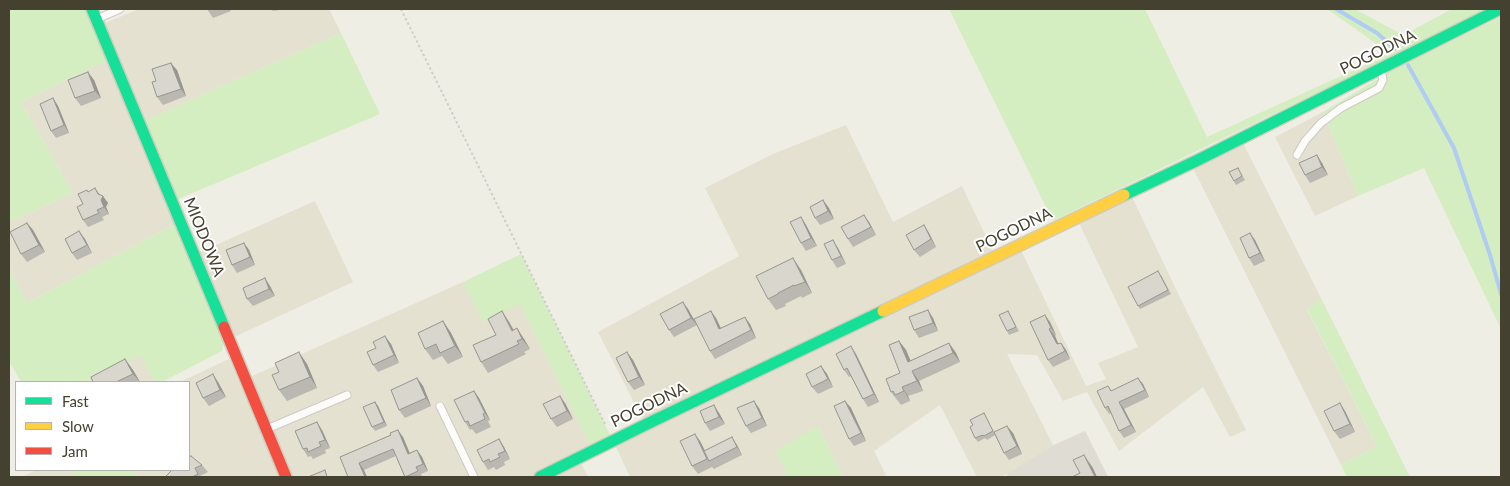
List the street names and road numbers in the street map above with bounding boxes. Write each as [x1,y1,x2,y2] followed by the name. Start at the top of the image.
[1337,25,1419,79] street label: POGODNA
[179,195,229,279] street label: MIODOWA
[973,203,1055,257] street label: POGODNA
[608,378,690,432] street label: POGODNA

